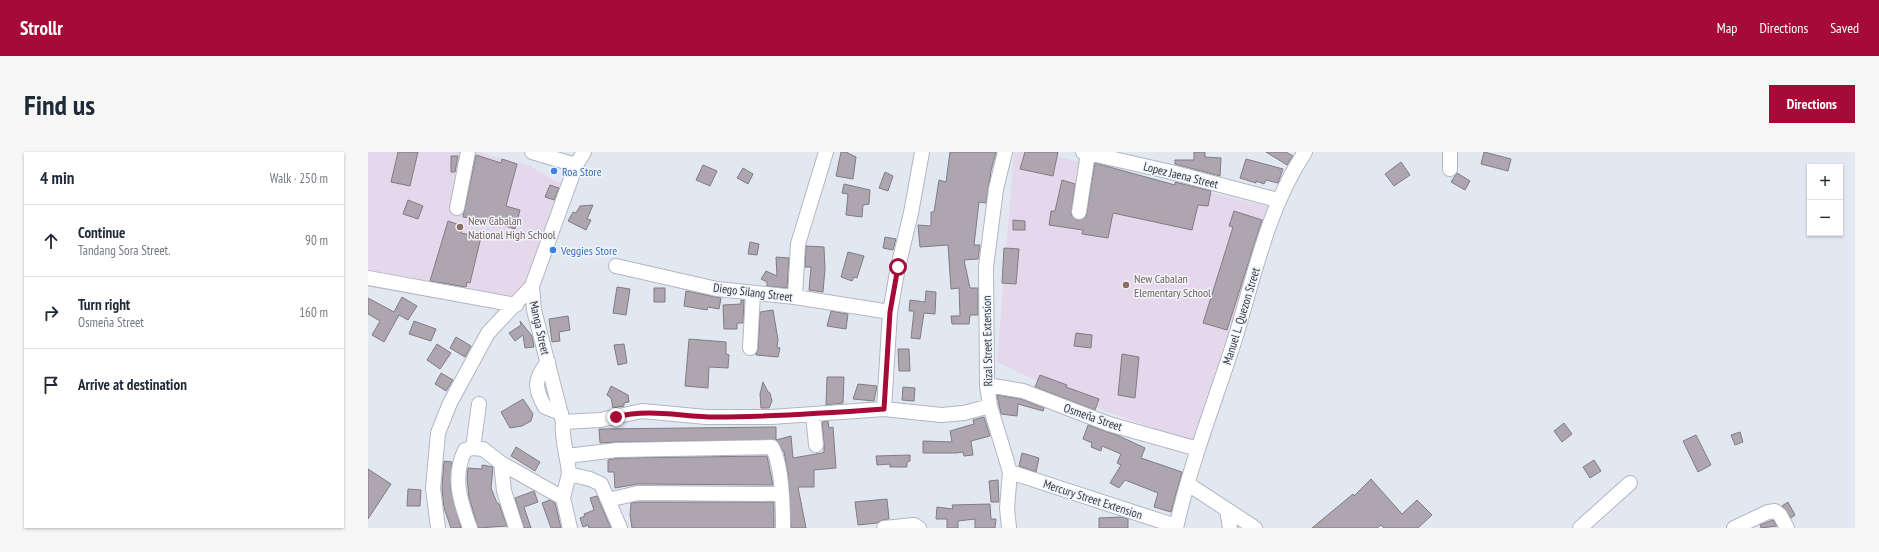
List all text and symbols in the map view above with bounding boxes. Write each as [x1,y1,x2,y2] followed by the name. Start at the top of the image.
[20,16,63,40] text: Strollr
[1717,19,1737,37] text: Map
[1759,19,1808,37] text: Directions
[1830,19,1859,37] text: Saved
[1769,85,1855,123] button: Directions
[24,86,95,123] text: Find us
[1142,158,1221,192] street label: Lopez Jaena Street
[562,164,602,179] place label: Roa Store
[1807,164,1843,236] map controls
[1807,164,1843,200] button: +
[549,166,559,176] marker: Roa Store
[40,167,74,189] text: 4 min
[270,170,328,187] text: Walk · 250 m
[1807,200,1843,236] button: −
[468,213,556,242] place label: New Cabalan National High School
[455,222,465,232] marker: New Cabalan National High School
[78,223,125,242] text: Continue
[40,230,62,252] icon: ahead
[305,232,328,249] text: 90 m
[78,242,170,259] text: Tandang Sora Street.
[560,243,617,258] place label: Veggies Store
[548,245,558,255] marker: Veggies Store
[889,258,907,276] route start
[1219,265,1263,366] street label: Manuel L. Quezon Street
[1134,271,1211,300] place label: New Cabalan Elementary School
[712,280,794,304] street label: Diego Silang Street
[1121,280,1131,290] marker: New Cabalan Elementary School
[78,295,130,314] text: Turn right
[979,295,995,387] street label: Rizal Street Extension
[526,299,554,357] street label: Manga Street
[40,302,62,324] icon: right
[299,304,328,321] text: 160 m
[78,314,144,331] text: Osmeña Street
[40,374,62,396] icon: arrive
[78,375,187,394] text: Arrive at destination
[1062,400,1125,434] street label: Osmeña Street
[607,408,625,426] route end
[1042,476,1144,522] street label: Mercury Street Extension

